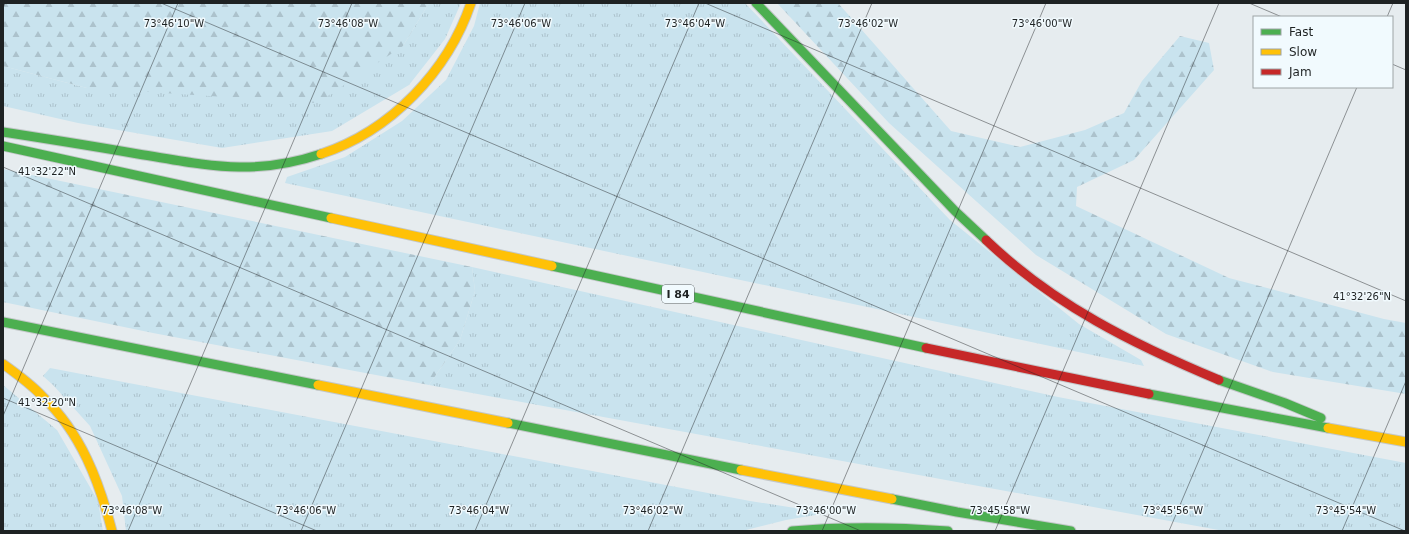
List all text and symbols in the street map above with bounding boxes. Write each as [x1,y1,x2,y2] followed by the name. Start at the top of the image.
[1253,16,1393,88] legend
[144,18,204,29] text: 73°46'10"W
[318,18,378,29] text: 73°46'08"W
[491,18,551,29] text: 73°46'06"W
[665,18,725,29] text: 73°46'04"W
[838,18,898,29] text: 73°46'02"W
[1012,18,1072,29] text: 73°46'00"W
[1289,25,1313,39] text: Fast
[1289,45,1317,59] text: Slow
[1288,65,1312,79] text: Jam
[18,166,76,177] text: 41°32'22"N
[662,285,694,303] road number: I 84
[1333,291,1391,302] text: 41°32'26"N
[18,397,76,408] text: 41°32'20"N
[102,505,162,516] text: 73°46'08"W
[276,505,336,516] text: 73°46'06"W
[449,505,509,516] text: 73°46'04"W
[623,505,683,516] text: 73°46'02"W
[796,505,856,516] text: 73°46'00"W
[970,505,1030,516] text: 73°45'58"W
[1143,505,1203,516] text: 73°45'56"W
[1316,505,1376,516] text: 73°45'54"W

